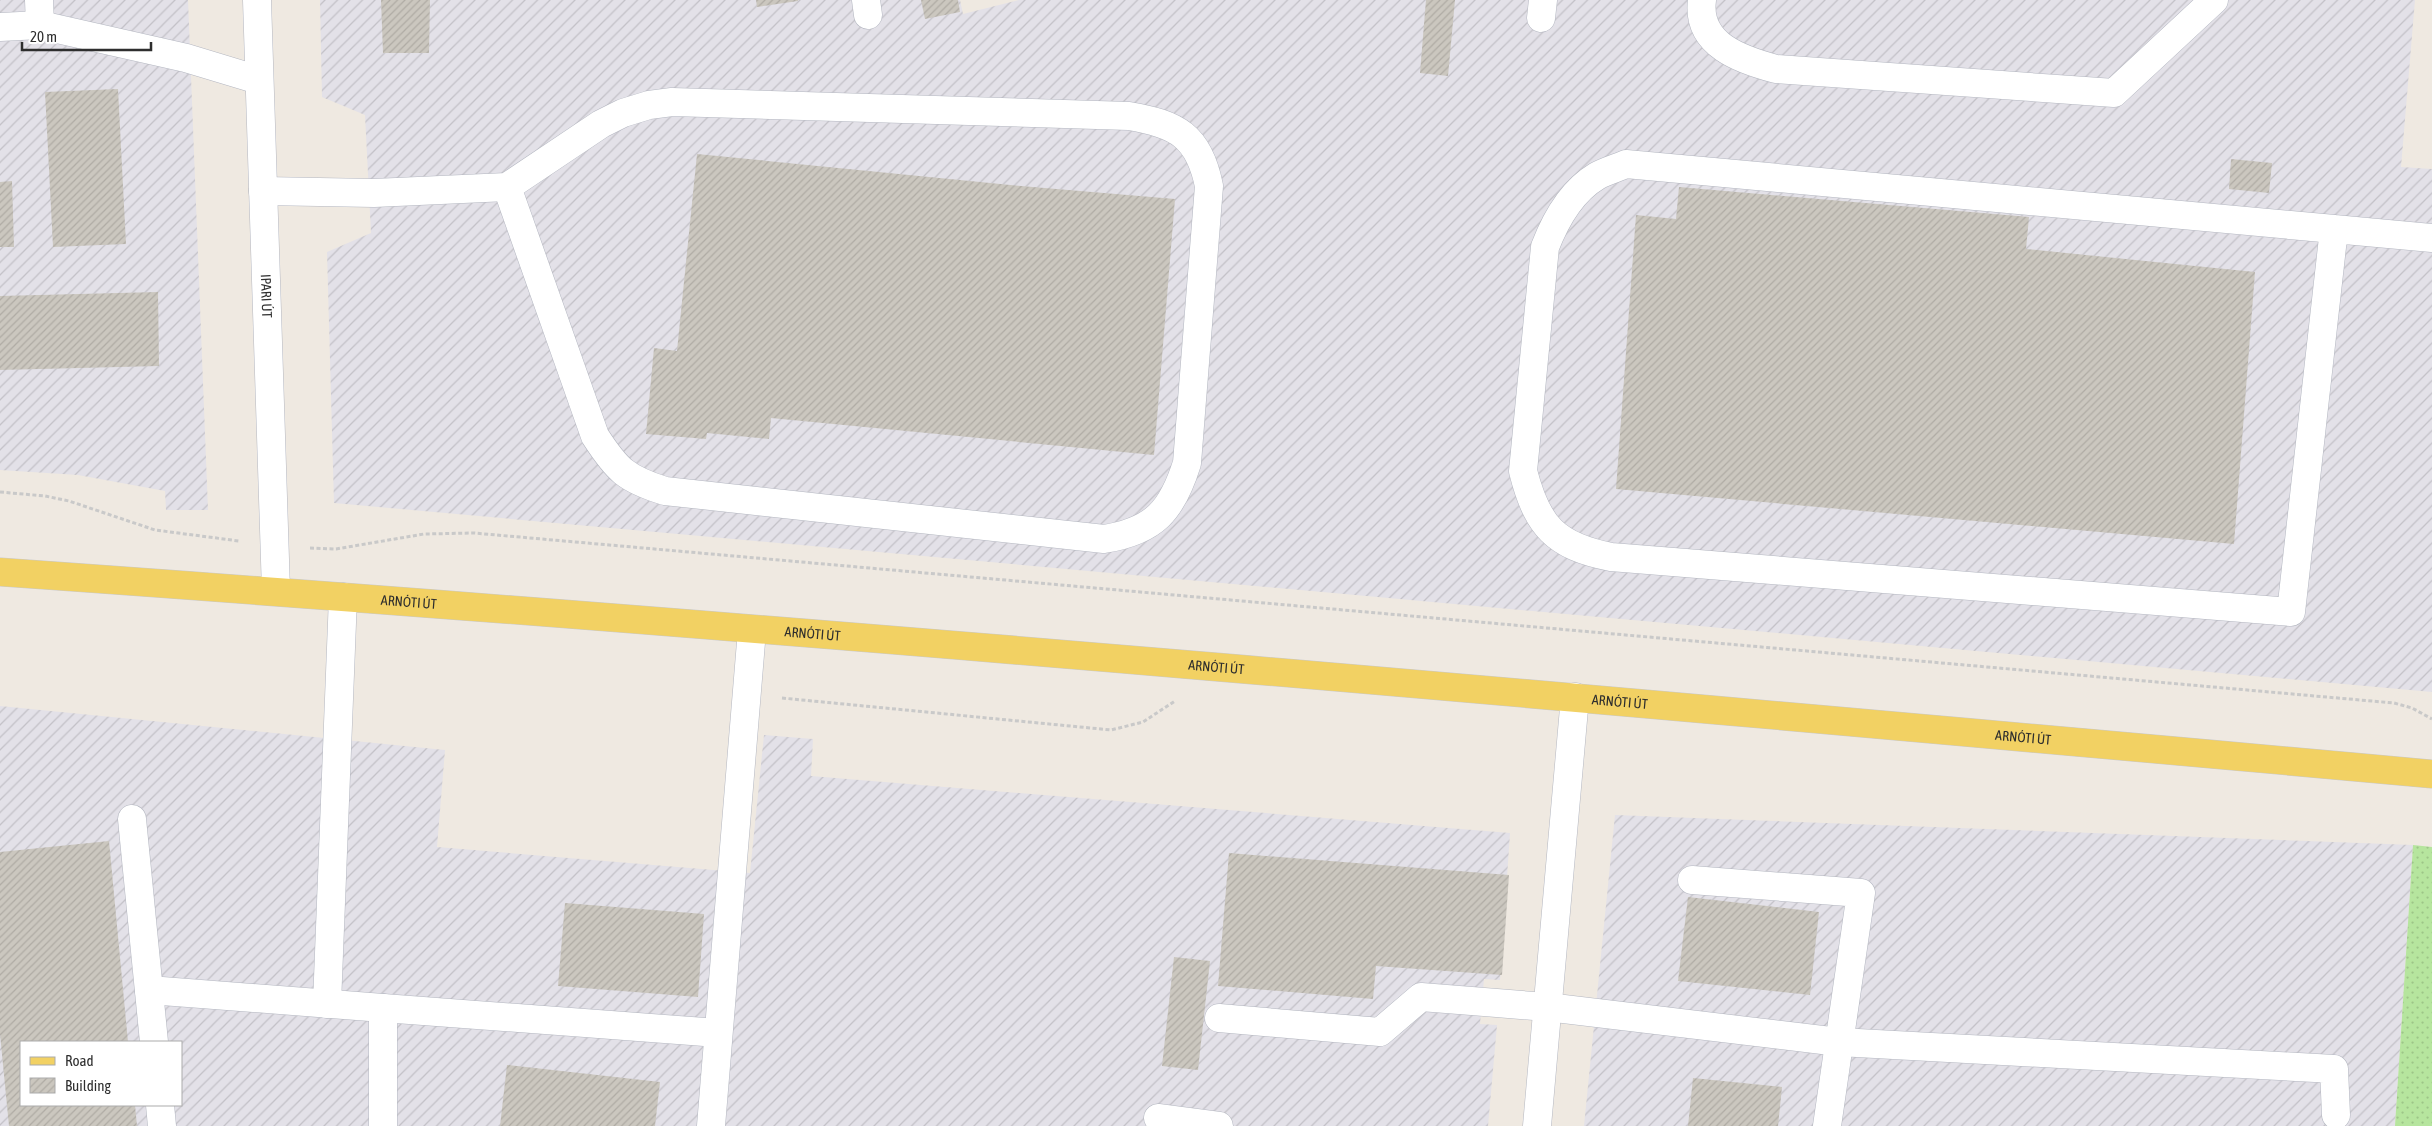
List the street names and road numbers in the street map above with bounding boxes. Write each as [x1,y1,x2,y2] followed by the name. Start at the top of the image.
[258,274,275,318] street label: IPARI ÚT
[380,592,437,612] street label: ARNÓTI ÚT
[784,623,841,644] street label: ARNÓTI ÚT
[1188,657,1245,677] street label: ARNÓTI ÚT
[1591,691,1648,712] street label: ARNÓTI ÚT
[1995,727,2052,748] street label: ARNÓTI ÚT

